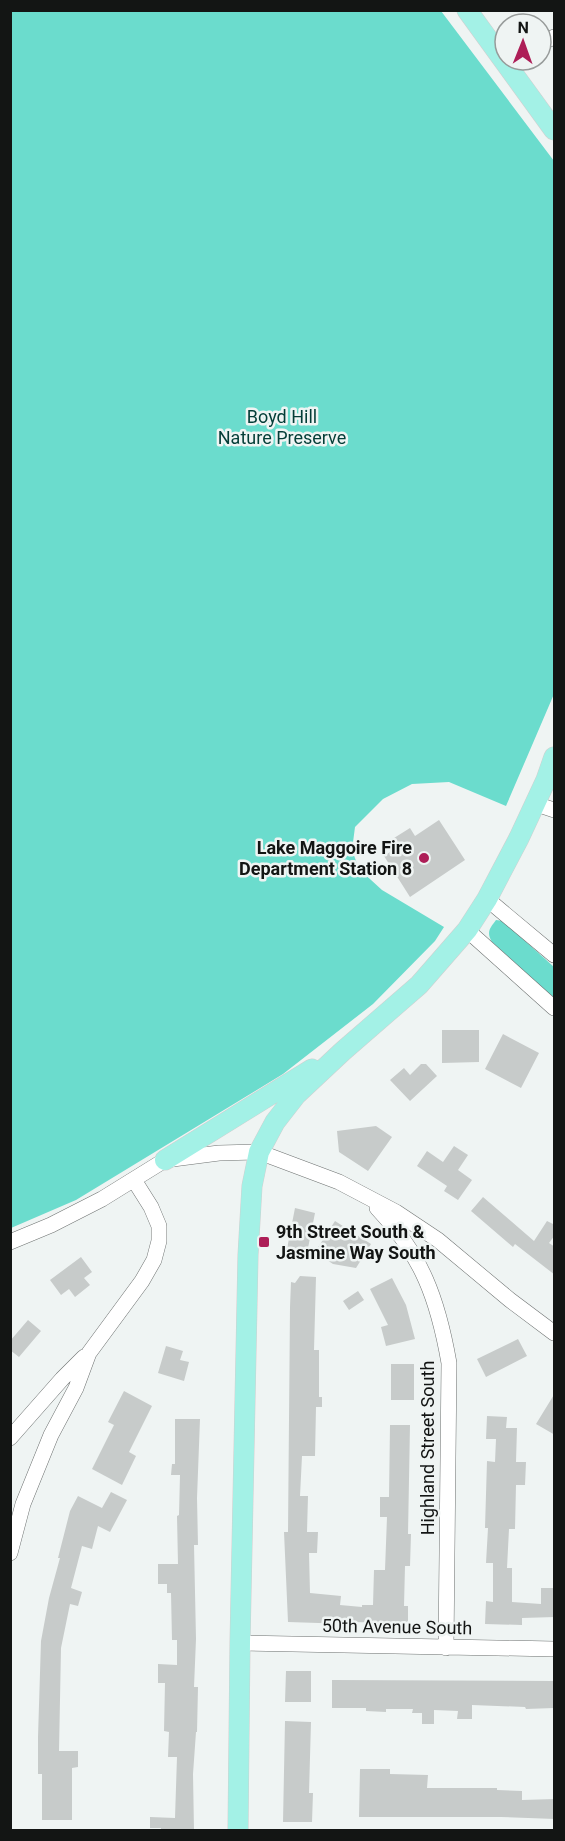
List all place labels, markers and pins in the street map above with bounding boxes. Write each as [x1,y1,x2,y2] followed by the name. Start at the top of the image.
[239,837,412,879] place label: Lake Maggoire Fire Department Station 8
[417,851,431,865] marker: Lake Maggoire Fire Department Station 8
[276,1221,436,1263] place label: 9th Street South & Jasmine Way South
[257,1235,271,1249] marker: 9th Street South & Jasmine Way South

